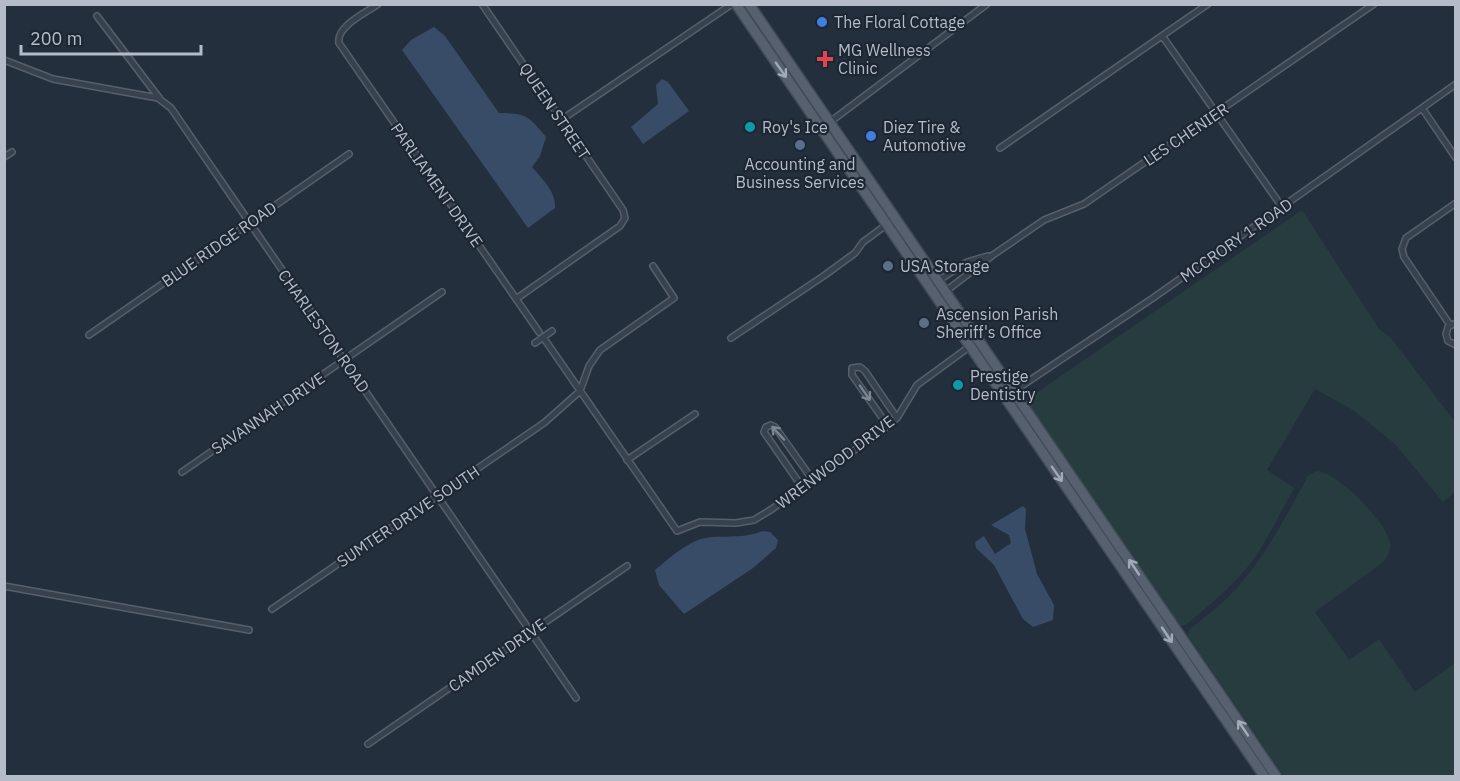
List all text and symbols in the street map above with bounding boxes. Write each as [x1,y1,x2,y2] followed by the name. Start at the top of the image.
[834,12,965,32] place label: The Floral Cottage
[815,15,829,29] marker: The Floral Cottage
[21,18,201,56] scale bar
[30,27,82,50] text: 200 m
[838,40,931,78] place label: MG Wellness Clinic
[816,50,834,68] marker: MG Wellness Clinic
[515,59,595,163] street label: QUEEN STREET
[775,61,787,78] one-way arrow
[1140,98,1232,170] street label: LES CHENIER
[762,117,828,137] place label: Roy's Ice
[883,117,966,155] place label: Diez Tire & Automotive
[387,119,487,251] street label: PARLIAMENT DRIVE
[743,120,757,134] marker: Roy's Ice
[864,129,878,143] marker: Diez Tire & Automotive
[793,138,807,152] marker: Accounting and Business Services
[736,154,864,192] place label: Accounting and Business Services
[1176,194,1296,286] street label: MCCRORY 1 ROAD
[158,197,280,291] street label: BLUE RIDGE ROAD
[900,256,990,276] place label: USA Storage
[881,259,895,273] marker: USA Storage
[274,266,374,396] street label: CHARLESTON ROAD
[936,304,1058,342] place label: Ascension Parish Sheriff's Office
[917,316,931,330] marker: Ascension Parish Sheriff's Office
[970,366,1036,404] place label: Prestige Dentistry
[207,368,329,458] street label: SAVANNAH DRIVE
[951,378,965,392] marker: Prestige Dentistry
[859,384,871,401] one-way arrow
[772,411,898,513] street label: WRENWOOD DRIVE
[771,425,785,441] one-way arrow
[333,461,483,571] street label: SUMTER DRIVE SOUTH
[1051,466,1063,482] one-way arrow
[1128,559,1140,575] one-way arrow
[444,614,550,696] street label: CAMDEN DRIVE
[1161,626,1173,643] one-way arrow
[1237,720,1249,737] one-way arrow

